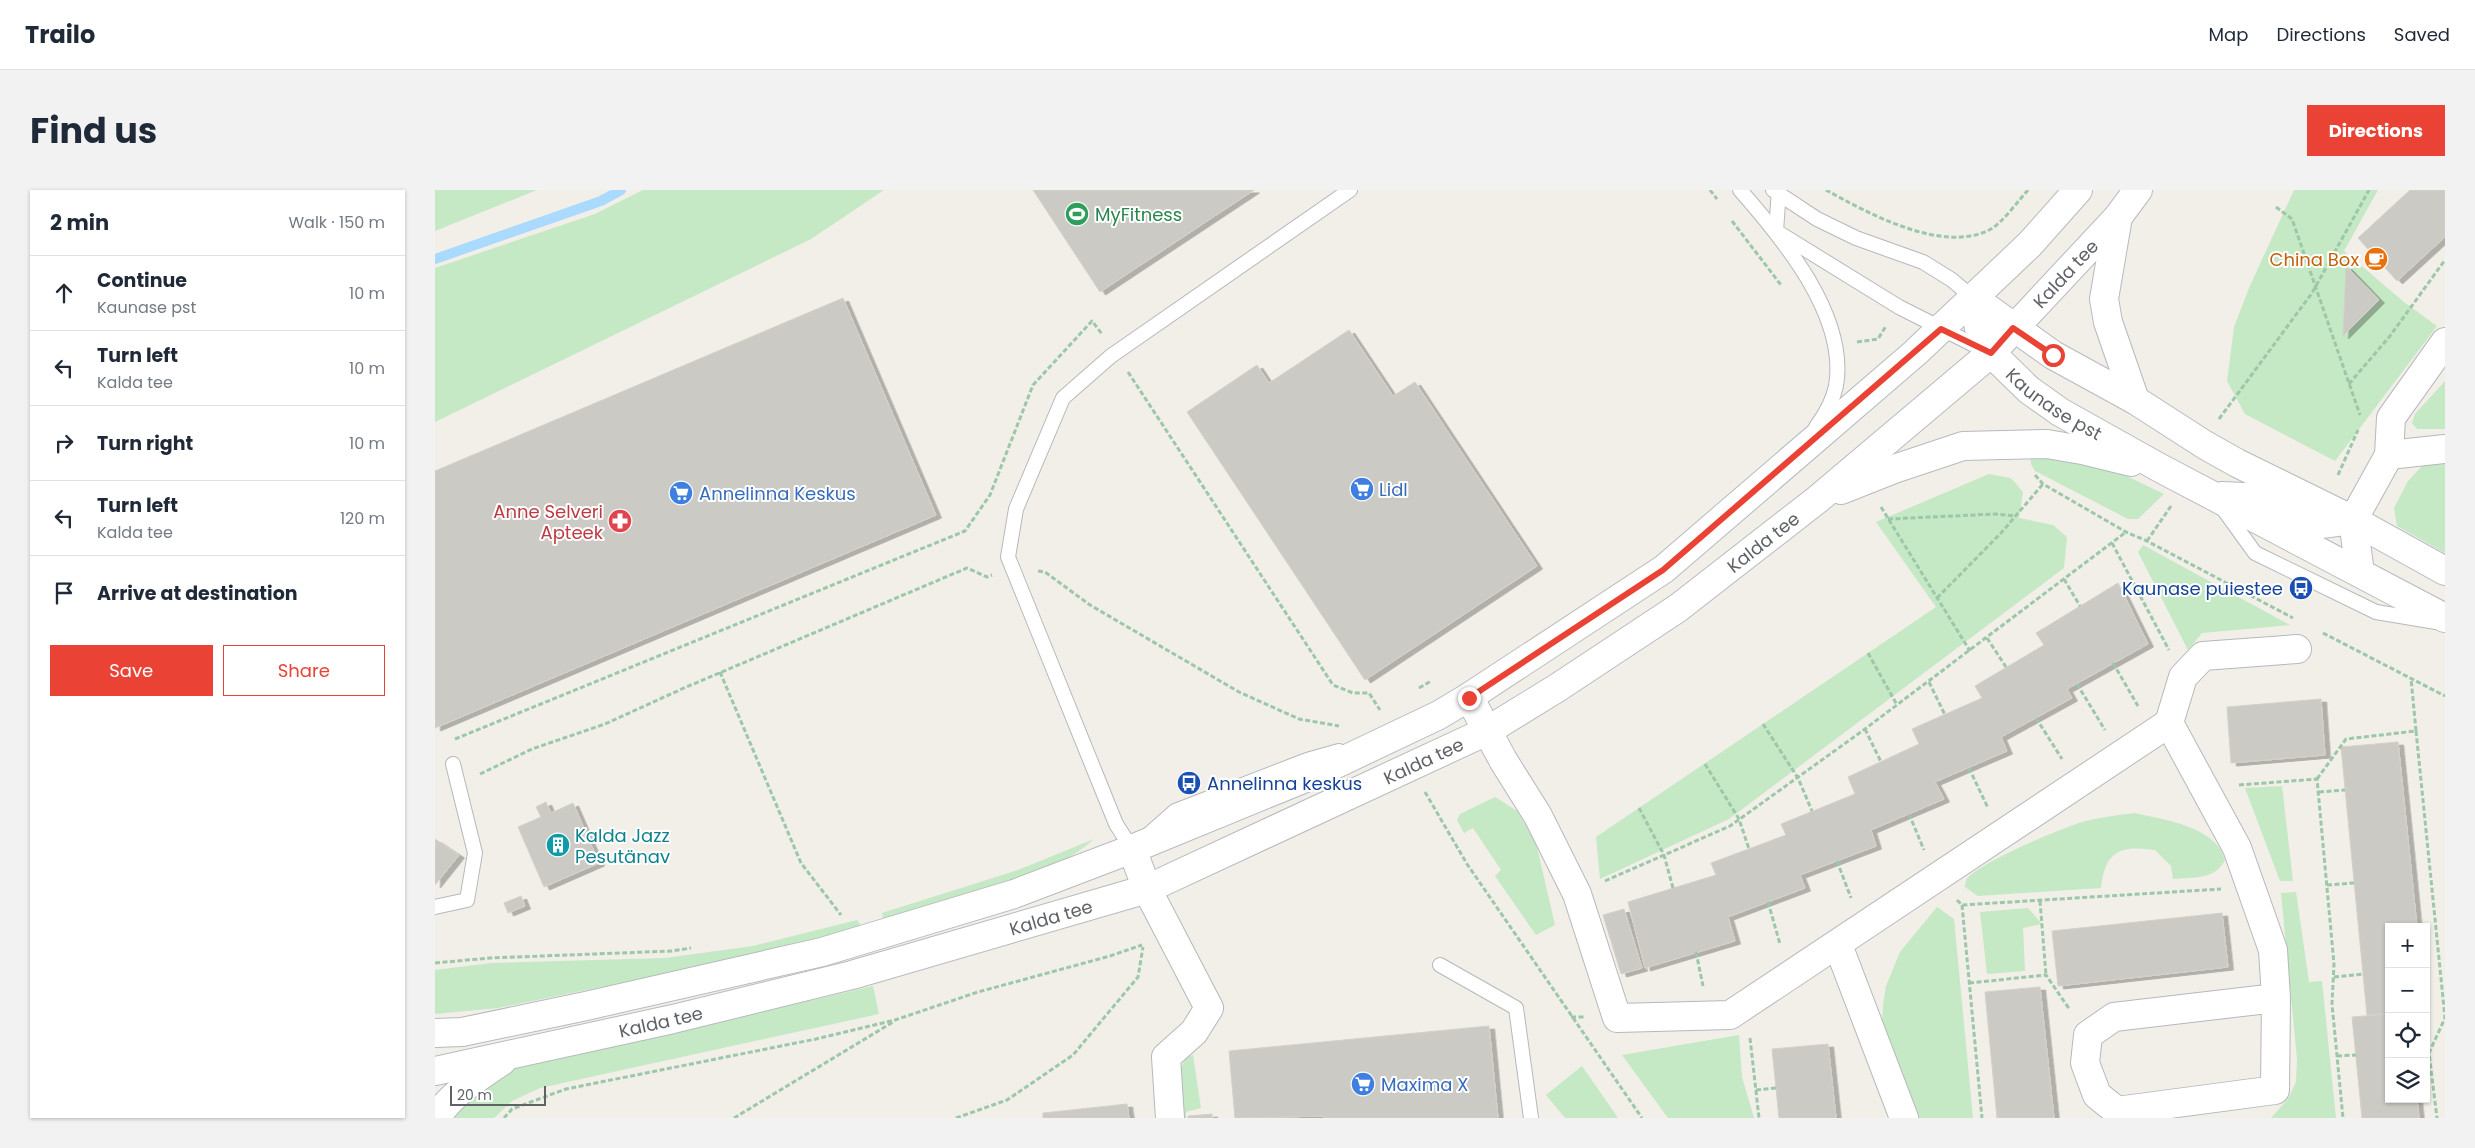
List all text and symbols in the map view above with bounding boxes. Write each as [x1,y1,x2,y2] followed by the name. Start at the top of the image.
[25,18,95,51] text: Trailo
[2209,22,2248,47] text: Map
[2276,22,2366,47] text: Directions
[2394,22,2450,47] text: Saved
[2307,105,2445,156] button: Directions
[30,106,157,155] text: Find us
[1064,201,1090,227] sports icon: MyFitness
[1095,202,1182,227] place label: MyFitness
[50,208,109,237] text: 2 min
[288,211,385,234] text: Walk · 150 m
[2027,234,2104,313] street label: Kalda tee
[2363,246,2389,272] cafe icon: China Box
[2269,247,2359,272] place label: China Box
[97,267,187,294] text: Continue
[50,279,78,307] icon: ahead
[349,282,385,305] text: 10 m
[97,296,196,319] text: Kaunase pst
[97,342,178,369] text: Turn left
[2042,344,2065,367] route start
[50,354,78,382] icon: left
[349,357,385,380] text: 10 m
[2001,362,2107,446] street label: Kaunase pst
[97,371,173,394] text: Kalda tee
[50,429,78,457] icon: right
[97,430,193,457] text: Turn right
[349,432,385,455] text: 10 m
[1349,476,1375,502] supermarket icon: Lidl
[1379,477,1408,502] place label: Lidl
[668,480,694,506] supermarket icon: Annelinna Keskus
[699,481,856,506] place label: Annelinna Keskus
[97,492,178,519] text: Turn left
[493,499,604,545] place label: Anne Selveri Apteek
[50,504,78,532] icon: left
[1722,506,1804,578] street label: Kalda tee
[340,507,385,530] text: 120 m
[607,508,633,534] pharmacy icon: Anne Selveri Apteek
[97,521,173,544] text: Kalda tee
[2288,575,2314,601] bus stop icon: Kaunase puiestee
[2122,576,2283,601] place label: Kaunase puiestee
[50,579,78,607] icon: arrive
[97,580,298,607] text: Arrive at destination
[50,645,213,696] button: Save
[223,645,385,696] button: Share
[1458,687,1481,710] route end
[1379,731,1467,790] street label: Kalda tee
[1176,770,1202,796] bus stop icon: Annelinna keskus
[1207,771,1362,796] place label: Annelinna keskus
[575,823,670,869] place label: Kalda Jazz Pesutänav
[545,832,571,858] building icon: Kalda Jazz Pesutänav
[1006,893,1095,941] street label: Kalda tee
[2385,923,2430,1103] map controls
[2385,923,2430,968] button: +
[2385,968,2430,1013] button: −
[616,1000,705,1043] street label: Kalda tee
[2385,1013,2430,1058] button: locate
[2385,1058,2430,1103] button: layers
[1350,1071,1376,1097] supermarket icon: Maxima X
[1381,1072,1468,1097] place label: Maxima X
[450,1083,546,1106] scale bar
[457,1085,492,1105] text: 20 m

